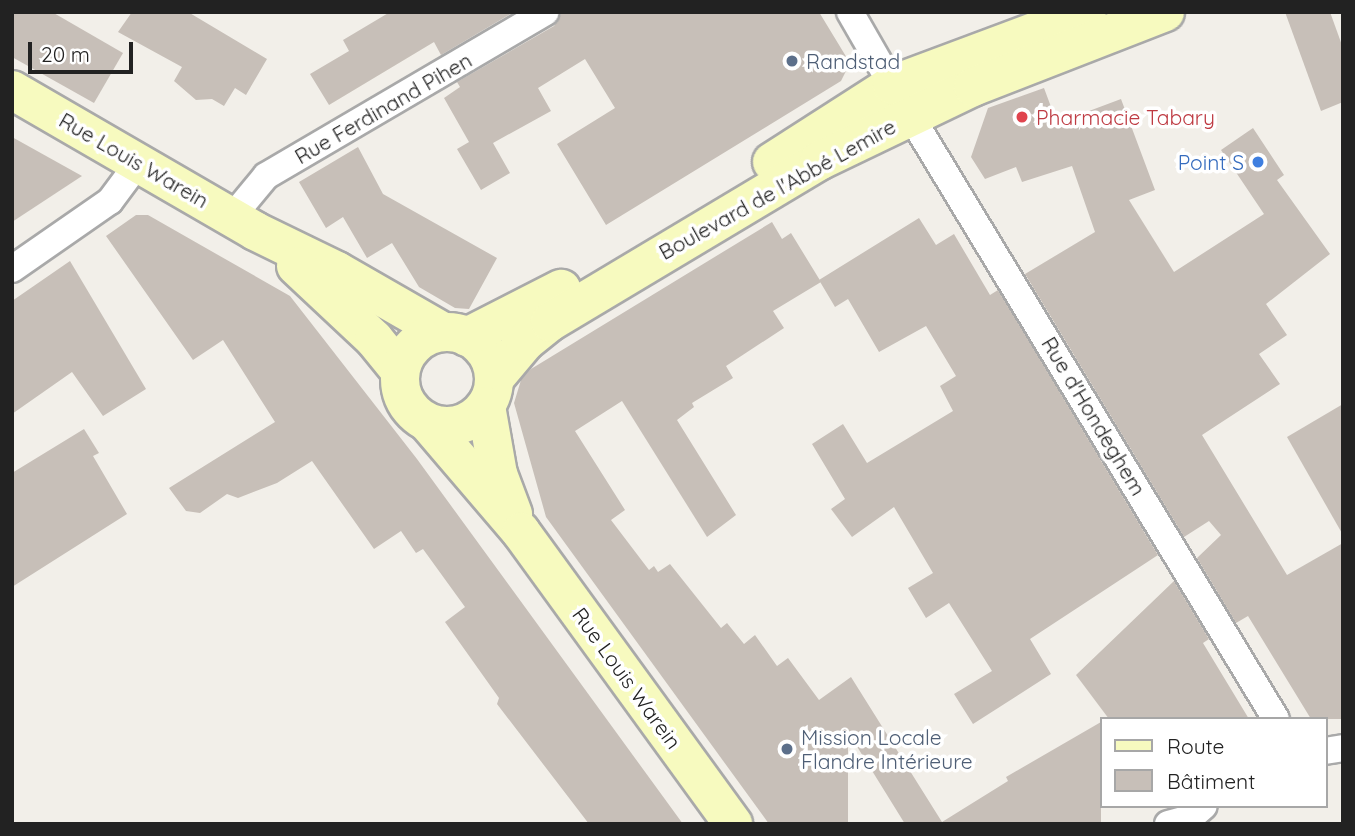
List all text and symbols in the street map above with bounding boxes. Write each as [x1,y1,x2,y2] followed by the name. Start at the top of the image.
[32,28,136,72] scale bar
[41,41,90,67] text: 20 m
[290,47,476,169] street label: Rue Ferdinand Pihen
[806,48,900,74] place label: Randstad
[784,53,800,69] marker: Randstad
[1036,104,1215,130] place label: Pharmacie Tabary
[55,107,213,213] street label: Rue Louis Warein
[1014,109,1030,125] marker: Pharmacie Tabary
[654,113,900,265] street label: Boulevard de l'Abbé Lemire
[1178,149,1244,175] place label: Point S
[1250,154,1266,170] marker: Point S
[1037,332,1151,500] street label: Rue d'Hondeghem
[567,603,687,753] street label: Rue Louis Warein
[1100,717,1327,808] legend
[801,724,973,774] place label: Mission Locale Flandre Intérieure
[1167,733,1224,759] text: Route
[779,741,795,757] marker: Mission Locale Flandre Intérieure
[1167,768,1255,794] text: Bâtiment

